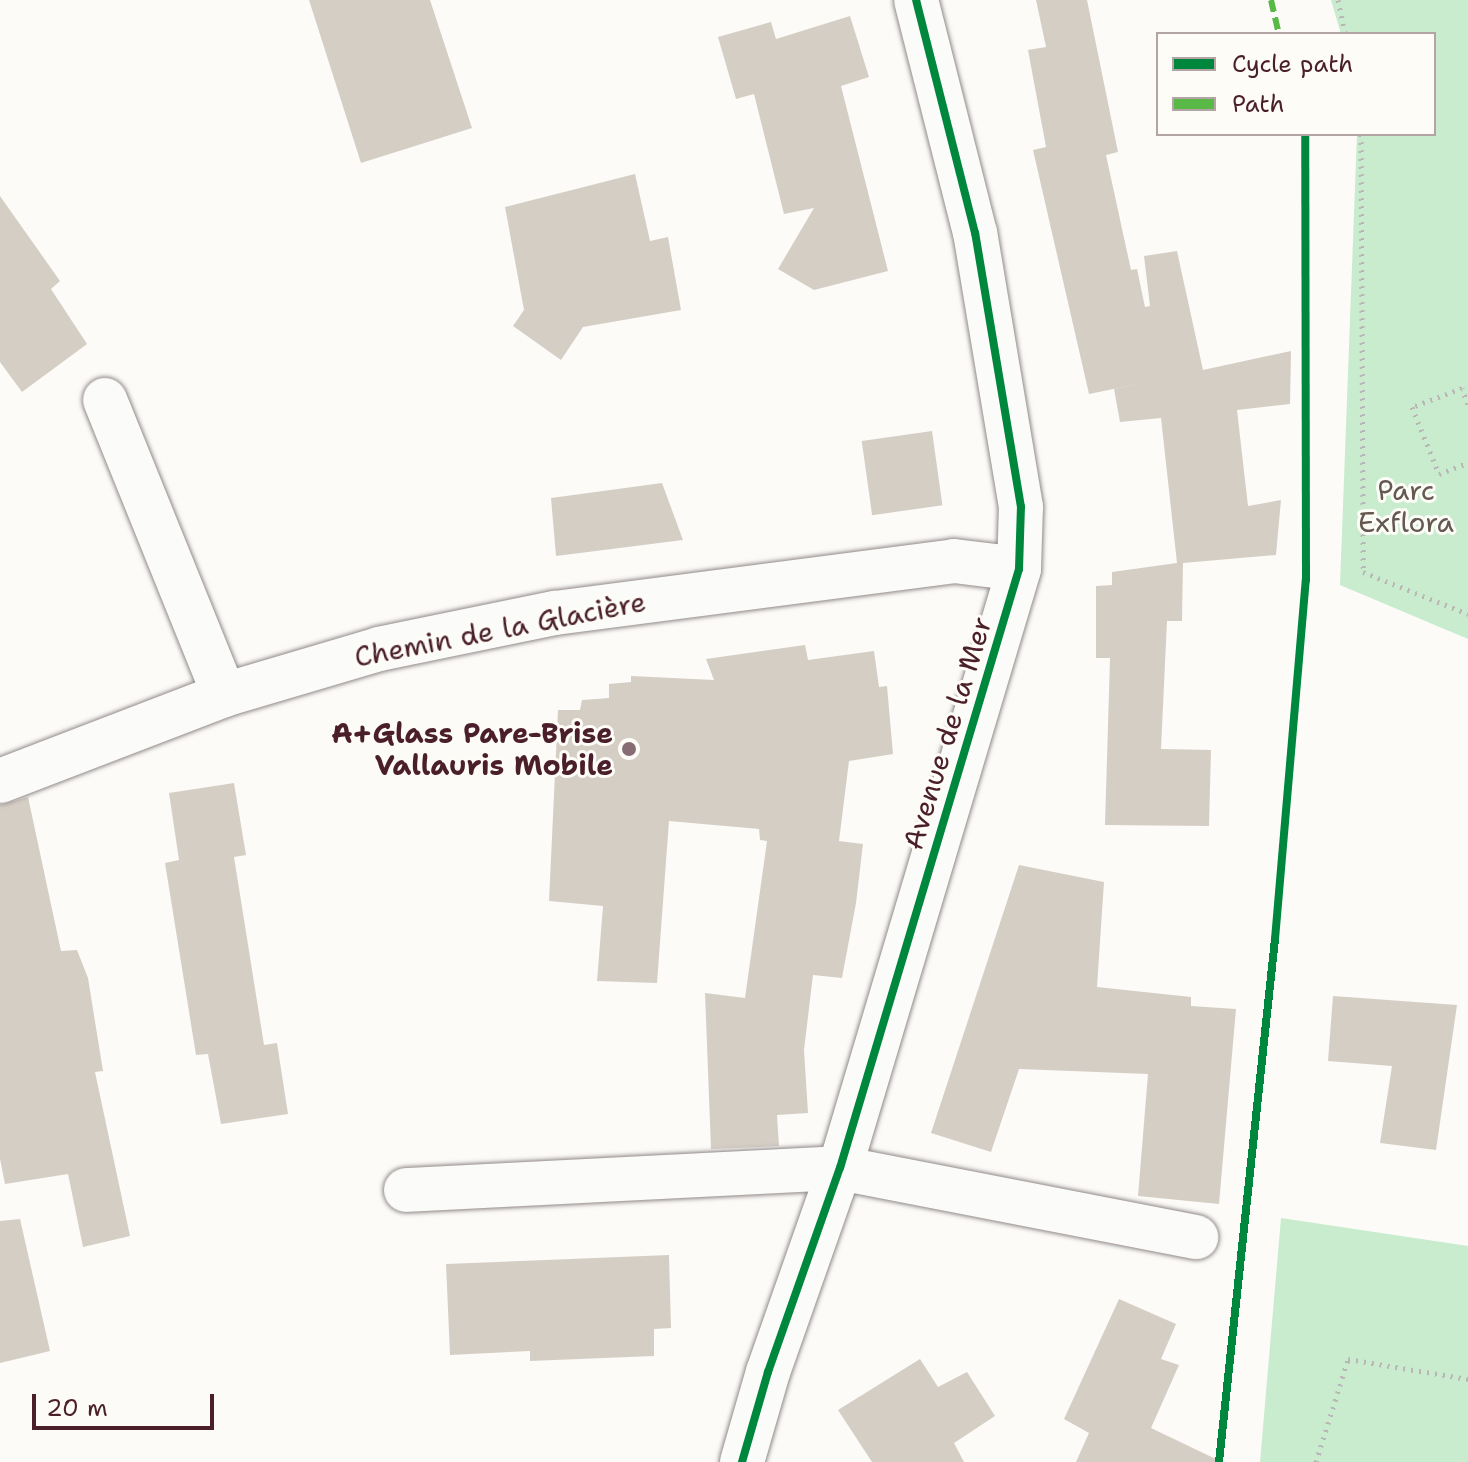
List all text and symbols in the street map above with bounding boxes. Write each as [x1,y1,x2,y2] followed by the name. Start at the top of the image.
[1156,32,1436,136] legend
[1232,48,1353,80] text: Cycle path
[1232,88,1284,120] text: Path
[1358,473,1454,539] park label: Parc Exflora
[351,584,649,674] street label: Chemin de la Glacière
[896,613,998,853] street label: Avenue de la Mer
[331,716,613,782] place label: A+Glass Pare-Brise Vallauris Mobile
[620,740,638,758] marker: A+Glass Pare-Brise Vallauris Mobile
[36,1378,218,1428] scale bar
[46,1392,108,1424] text: 20 m

